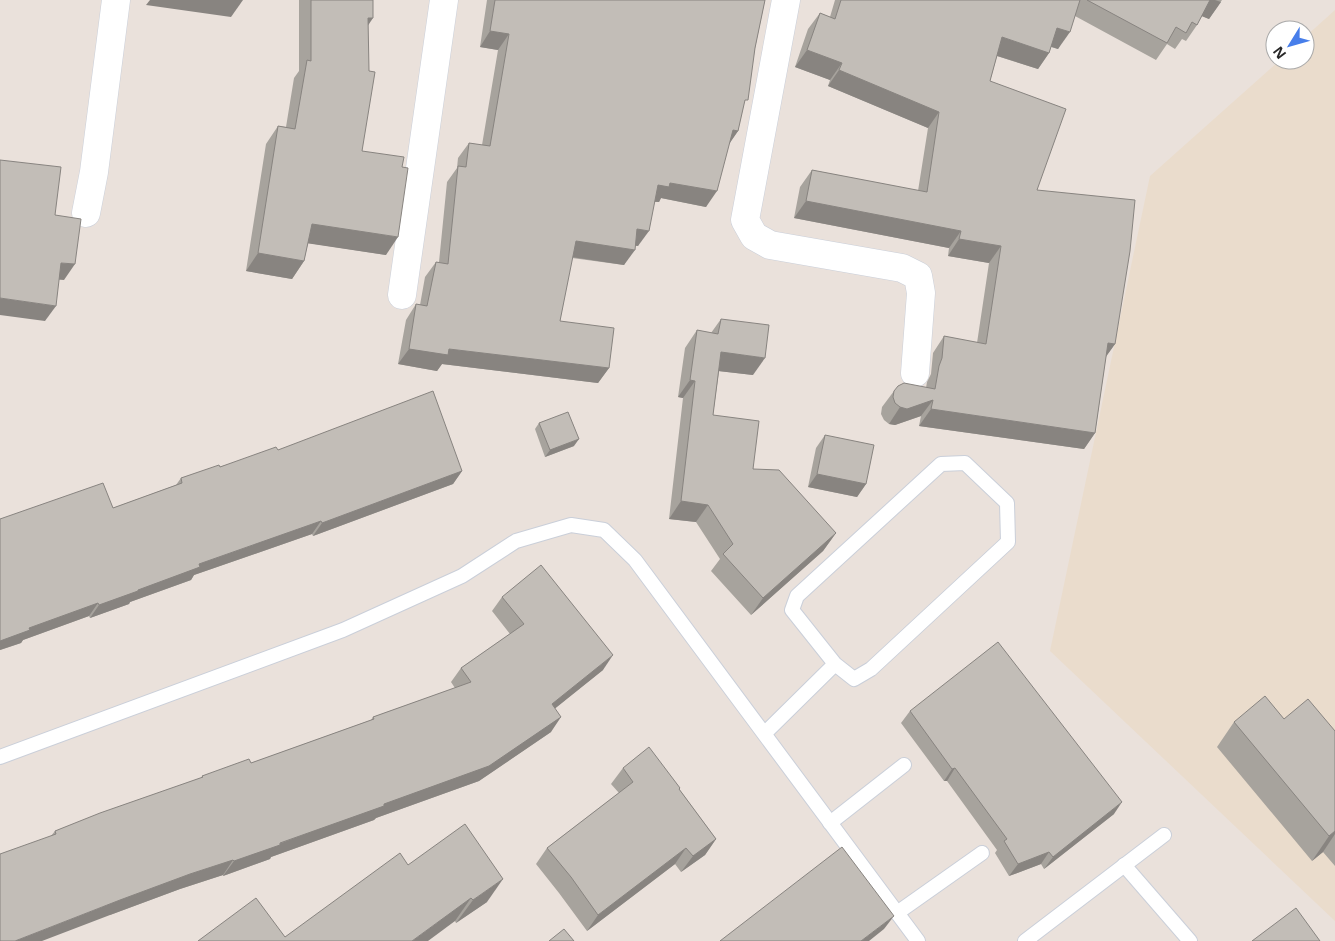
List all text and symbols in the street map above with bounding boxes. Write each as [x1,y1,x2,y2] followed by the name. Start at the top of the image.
[1265,20,1315,70] north arrow
[1268,43,1290,63] text: N

